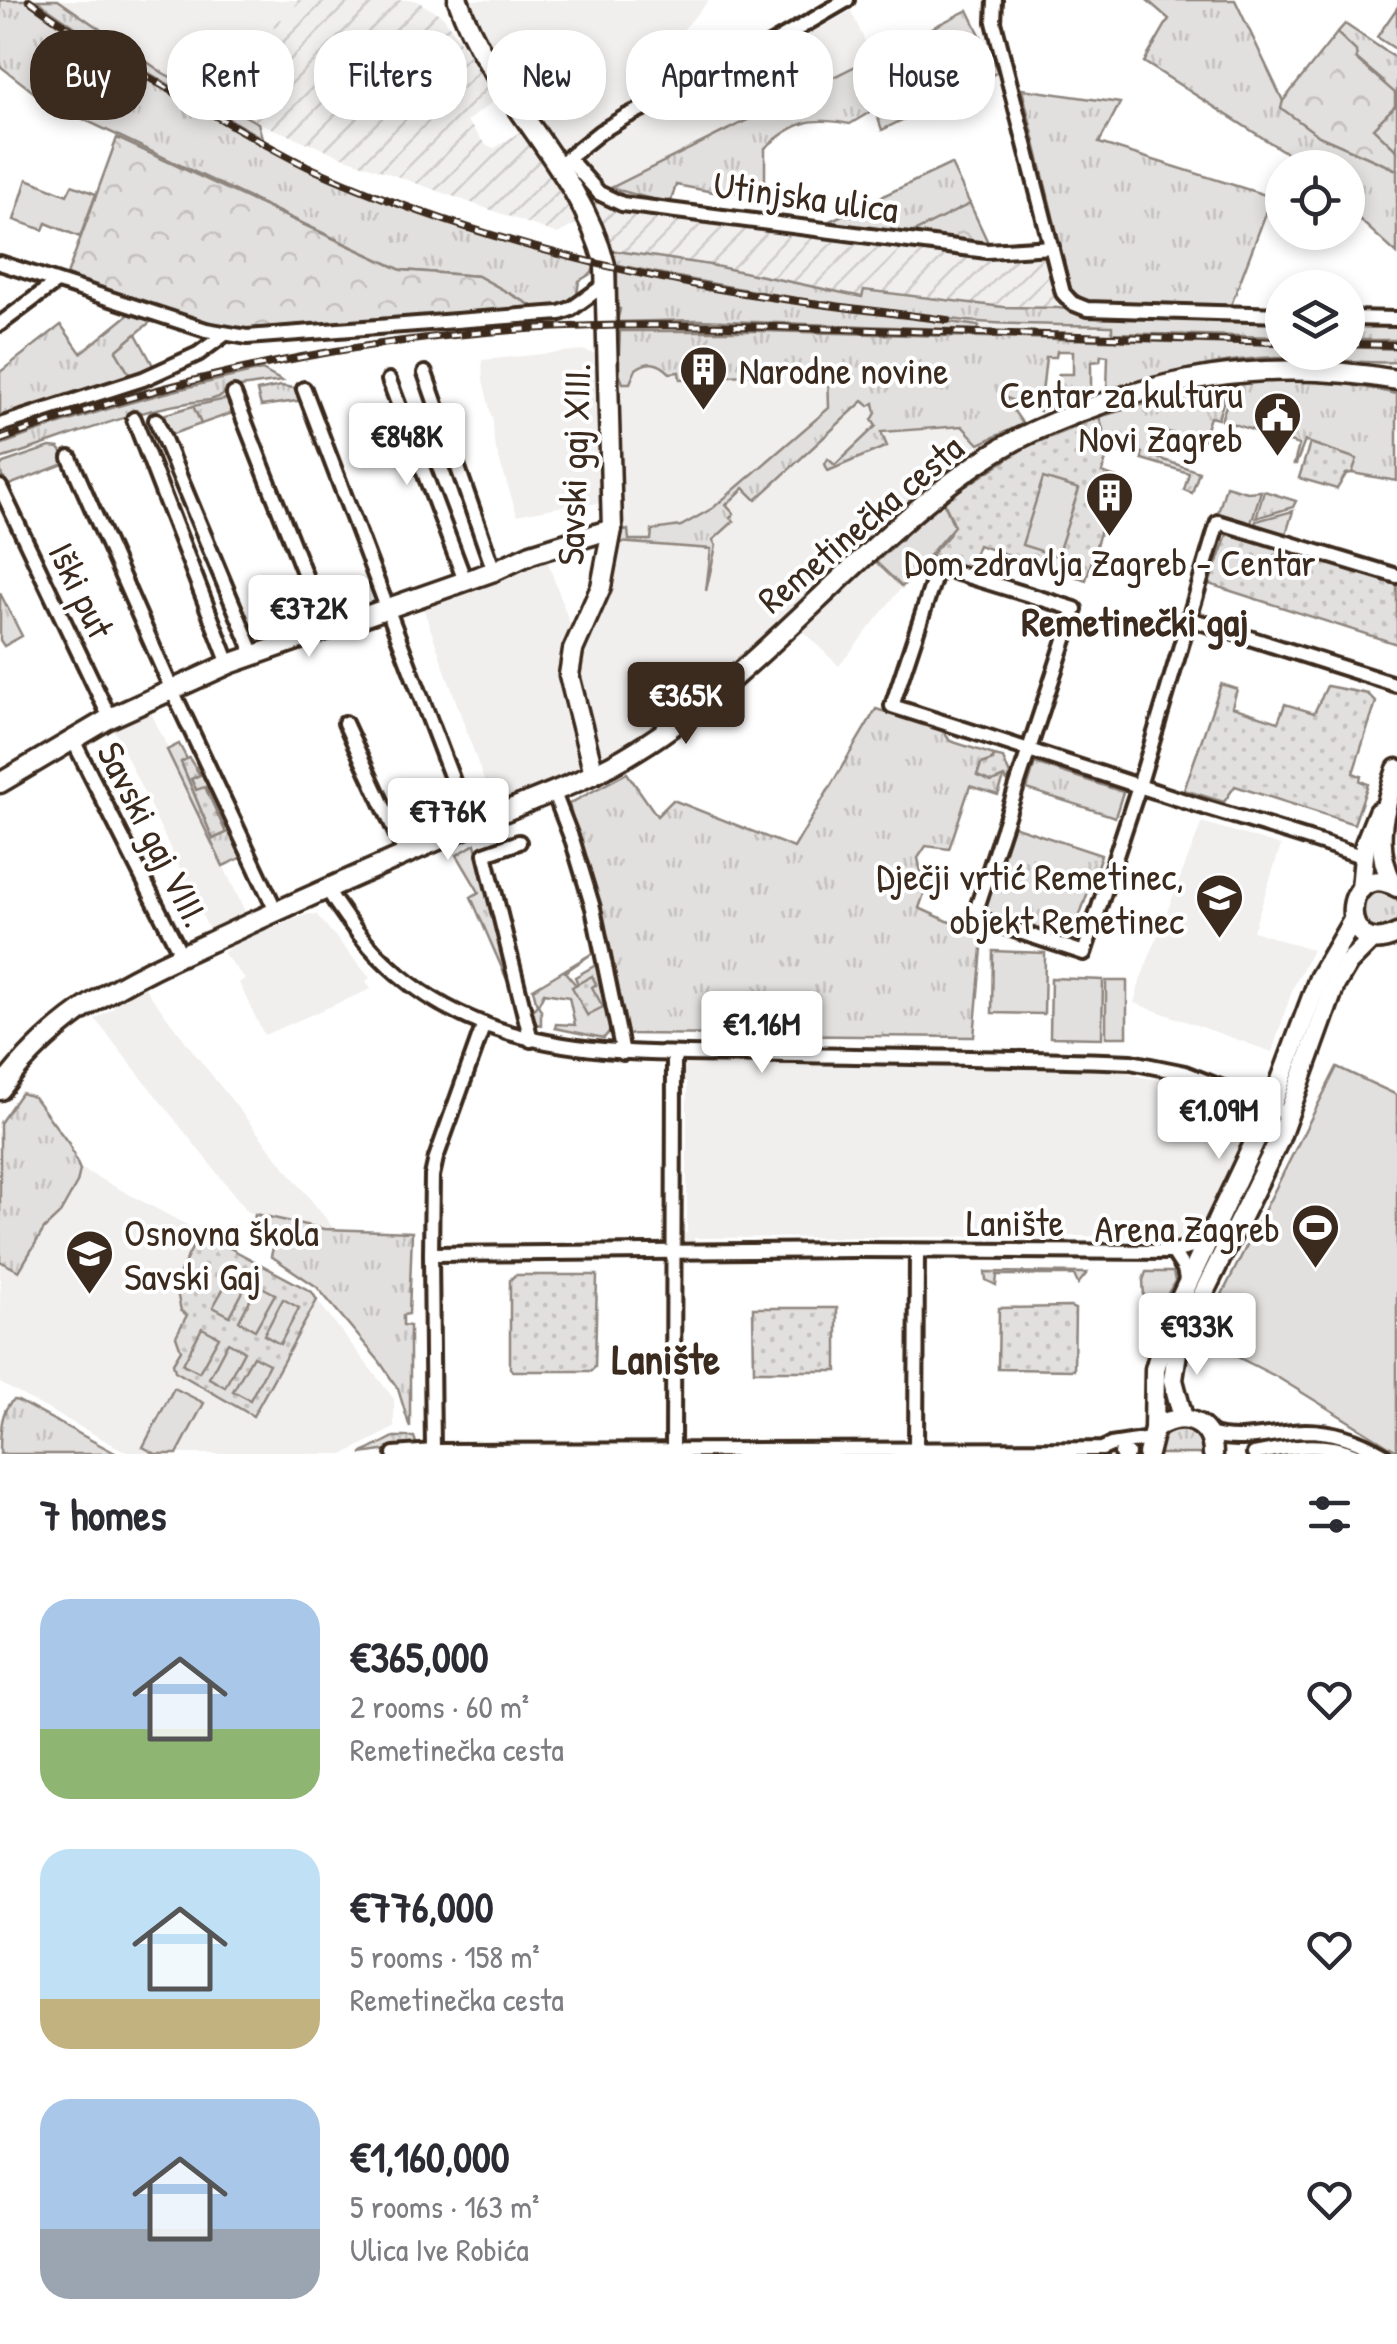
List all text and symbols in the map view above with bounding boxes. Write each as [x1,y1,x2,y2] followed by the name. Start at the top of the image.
[30,30,147,120] chip: Buy
[167,30,294,120] chip: Rent
[314,30,467,120] chip: Filters
[487,30,606,120] chip: New
[626,30,833,120] chip: Apartment
[853,30,995,120] chip: House
[1265,150,1365,370] map controls
[1265,150,1365,250] button: locate
[710,157,902,235] street label: Utinjska ulica
[1265,270,1365,370] button: layers
[678,344,730,412] building icon: Narodne novine
[739,344,948,396] place label: Narodne novine
[543,362,603,566] street label: Savski gaj XIII.
[999,368,1243,464] place label: Centar za kulturu Novi Zagreb
[1252,390,1304,458] public building icon: Centar za kulturu Novi Zagreb
[337,403,477,488] pin: €848K
[371,414,443,457] text: €848K
[746,421,974,625] street label: Remetinečka cesta
[1084,470,1136,538] building icon: Dom zdravlja Zagreb - Centar
[36,533,128,648] street label: Iški put
[904,536,1316,588] place label: Dom zdravlja Zagreb - Centar
[239,575,379,660] pin: €372K
[270,586,348,629] text: €372K
[1021,594,1249,650] district label: Remetinečki gaj
[616,662,756,747] pin: €365K
[650,673,722,716] text: €365K
[85,733,223,935] street label: Savski gaj VIII.
[378,778,518,863] pin: €776K
[410,789,486,832] text: €776K
[876,850,1184,946] place label: Dječji vrtić Remetinec, objekt Remetinec
[1193,872,1245,940] school or university icon: Dječji vrtić Remetinec, objekt Remetinec
[681,991,843,1076] pin: €1.16M
[723,1002,801,1045] text: €1.16M
[1138,1077,1300,1162] pin: €1.09M
[1180,1088,1258,1131] text: €1.09M
[966,1196,1064,1248] street label: Lanište
[1094,1202,1280,1254] place label: Arena Zagreb
[1289,1202,1341,1270] sports icon: Arena Zagreb
[124,1206,319,1302] place label: Osnovna škola Savski Gaj
[63,1228,115,1296] school or university icon: Osnovna škola Savski Gaj
[1127,1293,1267,1378] pin: €933K
[1161,1304,1233,1347] text: €933K
[612,1330,720,1387] district label: Lanište
[40,1486,166,1543] text: 7 homes
[1302,1487,1357,1542] icon: filters
[350,1628,488,1685] text: €365,000
[120,1639,240,1759] icon: home
[1302,1672,1357,1727] icon: heart
[350,1685,529,1728] text: 2 rooms · 60 m²
[350,1728,564,1771] text: Remetinečka cesta
[350,1878,493,1935] text: €776,000
[120,1889,240,2009] icon: home
[1302,1922,1357,1977] icon: heart
[350,1935,540,1978] text: 5 rooms · 158 m²
[350,1978,564,2021] text: Remetinečka cesta
[350,2128,510,2185] text: €1,160,000
[120,2139,240,2259] icon: home
[1302,2172,1357,2227] icon: heart
[350,2185,539,2228] text: 5 rooms · 163 m²
[350,2228,529,2271] text: Ulica Ive Robića

